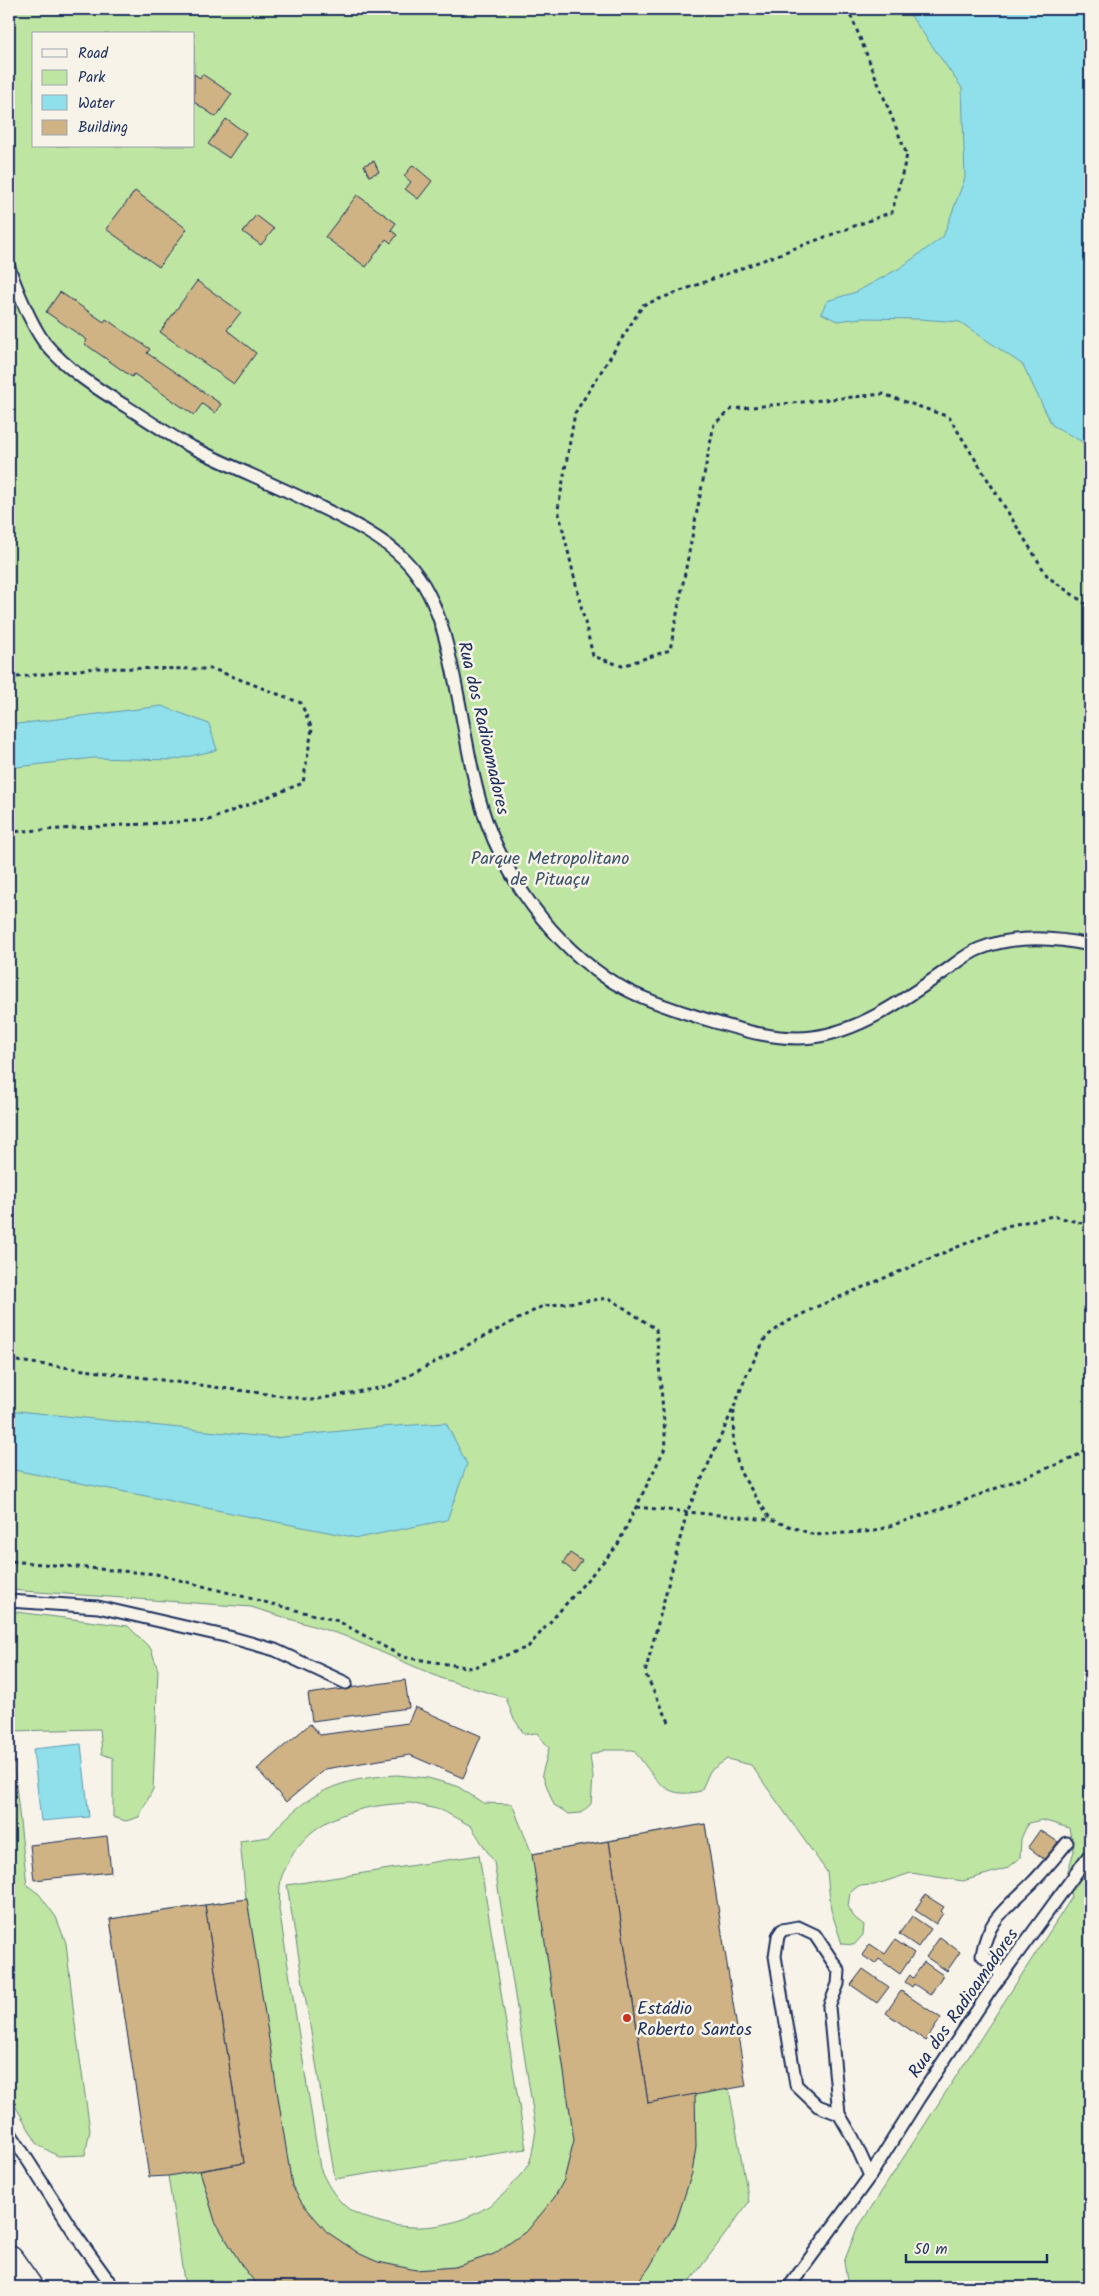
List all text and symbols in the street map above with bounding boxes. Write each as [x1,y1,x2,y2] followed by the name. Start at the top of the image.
[32,32,195,148] legend
[78,42,109,66] text: Road
[78,66,106,90] text: Park
[78,92,115,116] text: Water
[78,116,128,140] text: Building
[448,639,517,818] street label: Rua dos Radioamadores
[471,845,629,895] park label: Parque Metropolitano de Pituaçu
[901,1923,1027,2085] street label: Rua dos Radioamadores
[637,1995,752,2045] place label: Estádio Roberto Santos
[621,2012,633,2024] marker: Estádio Roberto Santos
[906,2231,1048,2263] scale bar
[914,2238,948,2262] text: 50 m

